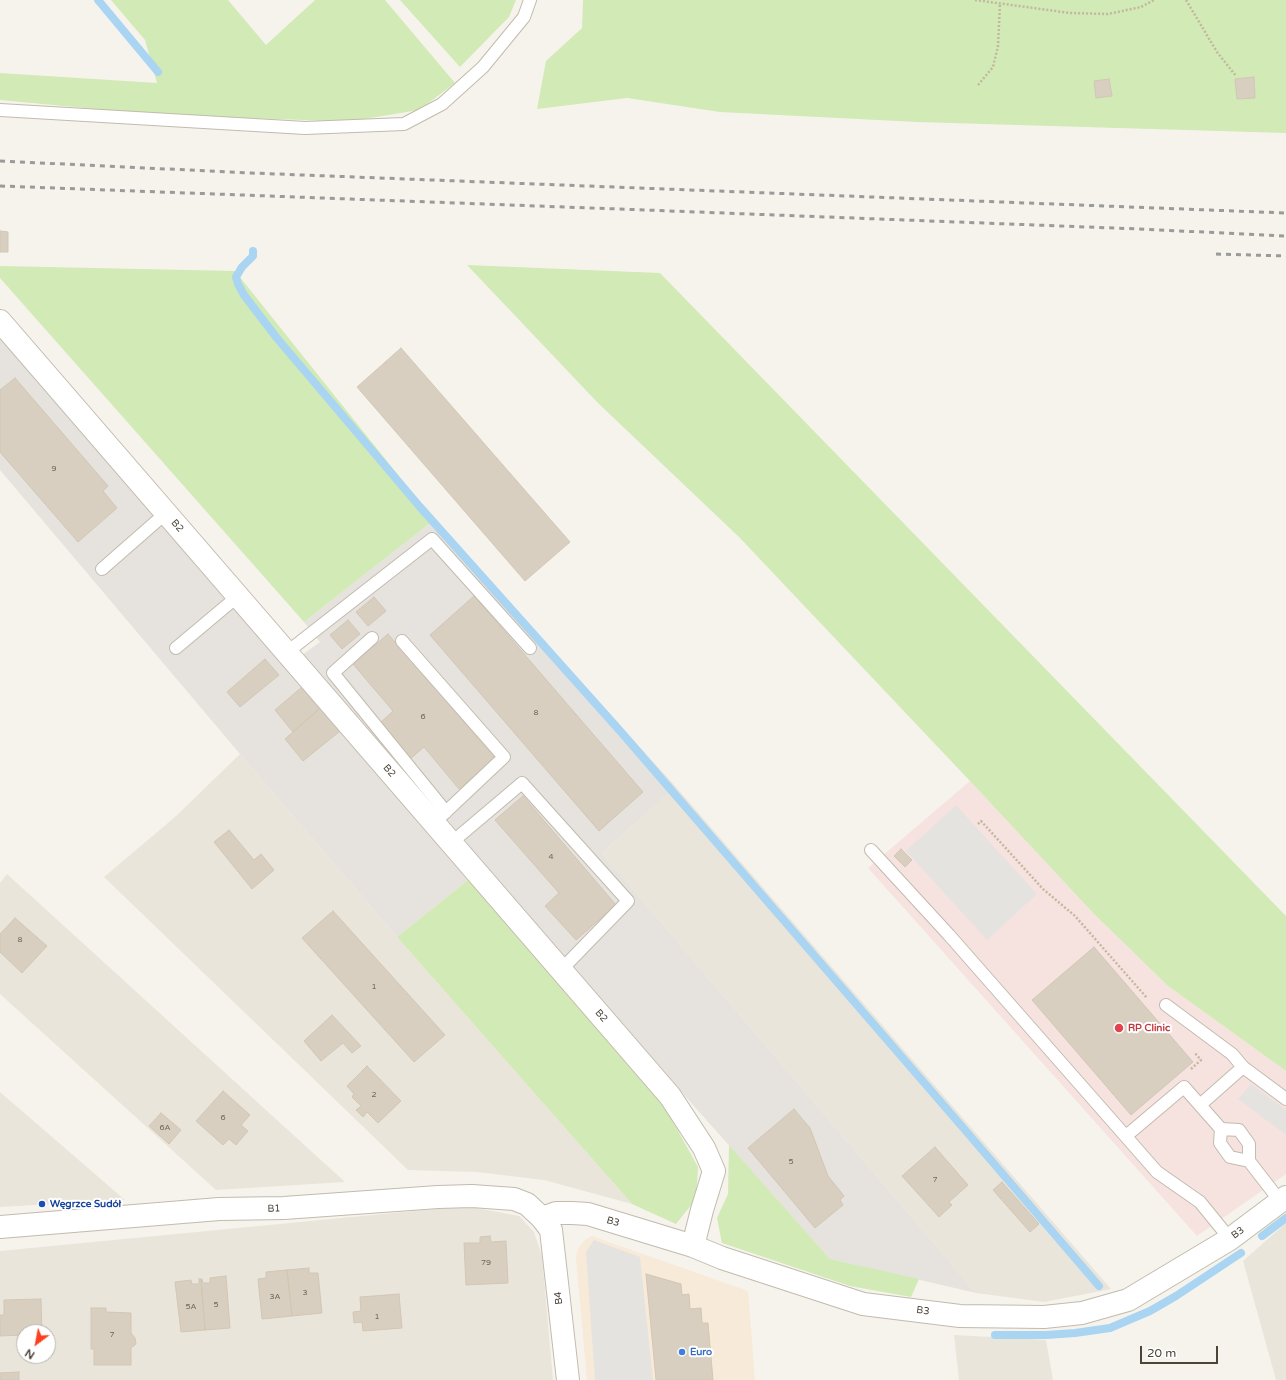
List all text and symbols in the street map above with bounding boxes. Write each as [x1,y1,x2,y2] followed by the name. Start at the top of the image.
[51,464,57,474] house number: 9
[168,517,186,535] street label: B2
[533,708,539,718] house number: 8
[420,712,426,722] house number: 6
[380,762,398,780] street label: B2
[548,852,554,862] house number: 4
[17,935,23,945] house number: 8
[371,982,377,992] house number: 1
[592,1007,610,1025] street label: B2
[1113,1022,1125,1034] marker: RP Clinic
[1128,1022,1170,1034] place label: RP Clinic
[371,1090,377,1100] house number: 2
[220,1113,226,1123] house number: 6
[160,1123,170,1133] house number: 6A
[788,1157,794,1167] house number: 5
[932,1175,938,1185] house number: 7
[50,1198,121,1210] place label: Węgrzce Sudół
[37,1199,47,1209] marker: Węgrzce Sudół
[267,1203,281,1215] street label: B1
[605,1214,621,1230] street label: B3
[1229,1224,1247,1242] street label: B3
[481,1258,491,1268] house number: 79
[302,1288,308,1298] house number: 3
[552,1291,566,1305] street label: B4
[270,1292,280,1302] house number: 3A
[213,1300,219,1310] house number: 5
[186,1302,196,1312] house number: 5A
[916,1304,930,1318] street label: B3
[374,1312,380,1322] house number: 1
[16,1324,56,1364] north arrow
[109,1330,115,1340] house number: 7
[1142,1338,1220,1364] scale bar
[23,1346,37,1362] text: N
[690,1346,712,1358] place label: Euro
[1147,1346,1176,1360] text: 20 m
[677,1347,687,1357] marker: Euro

